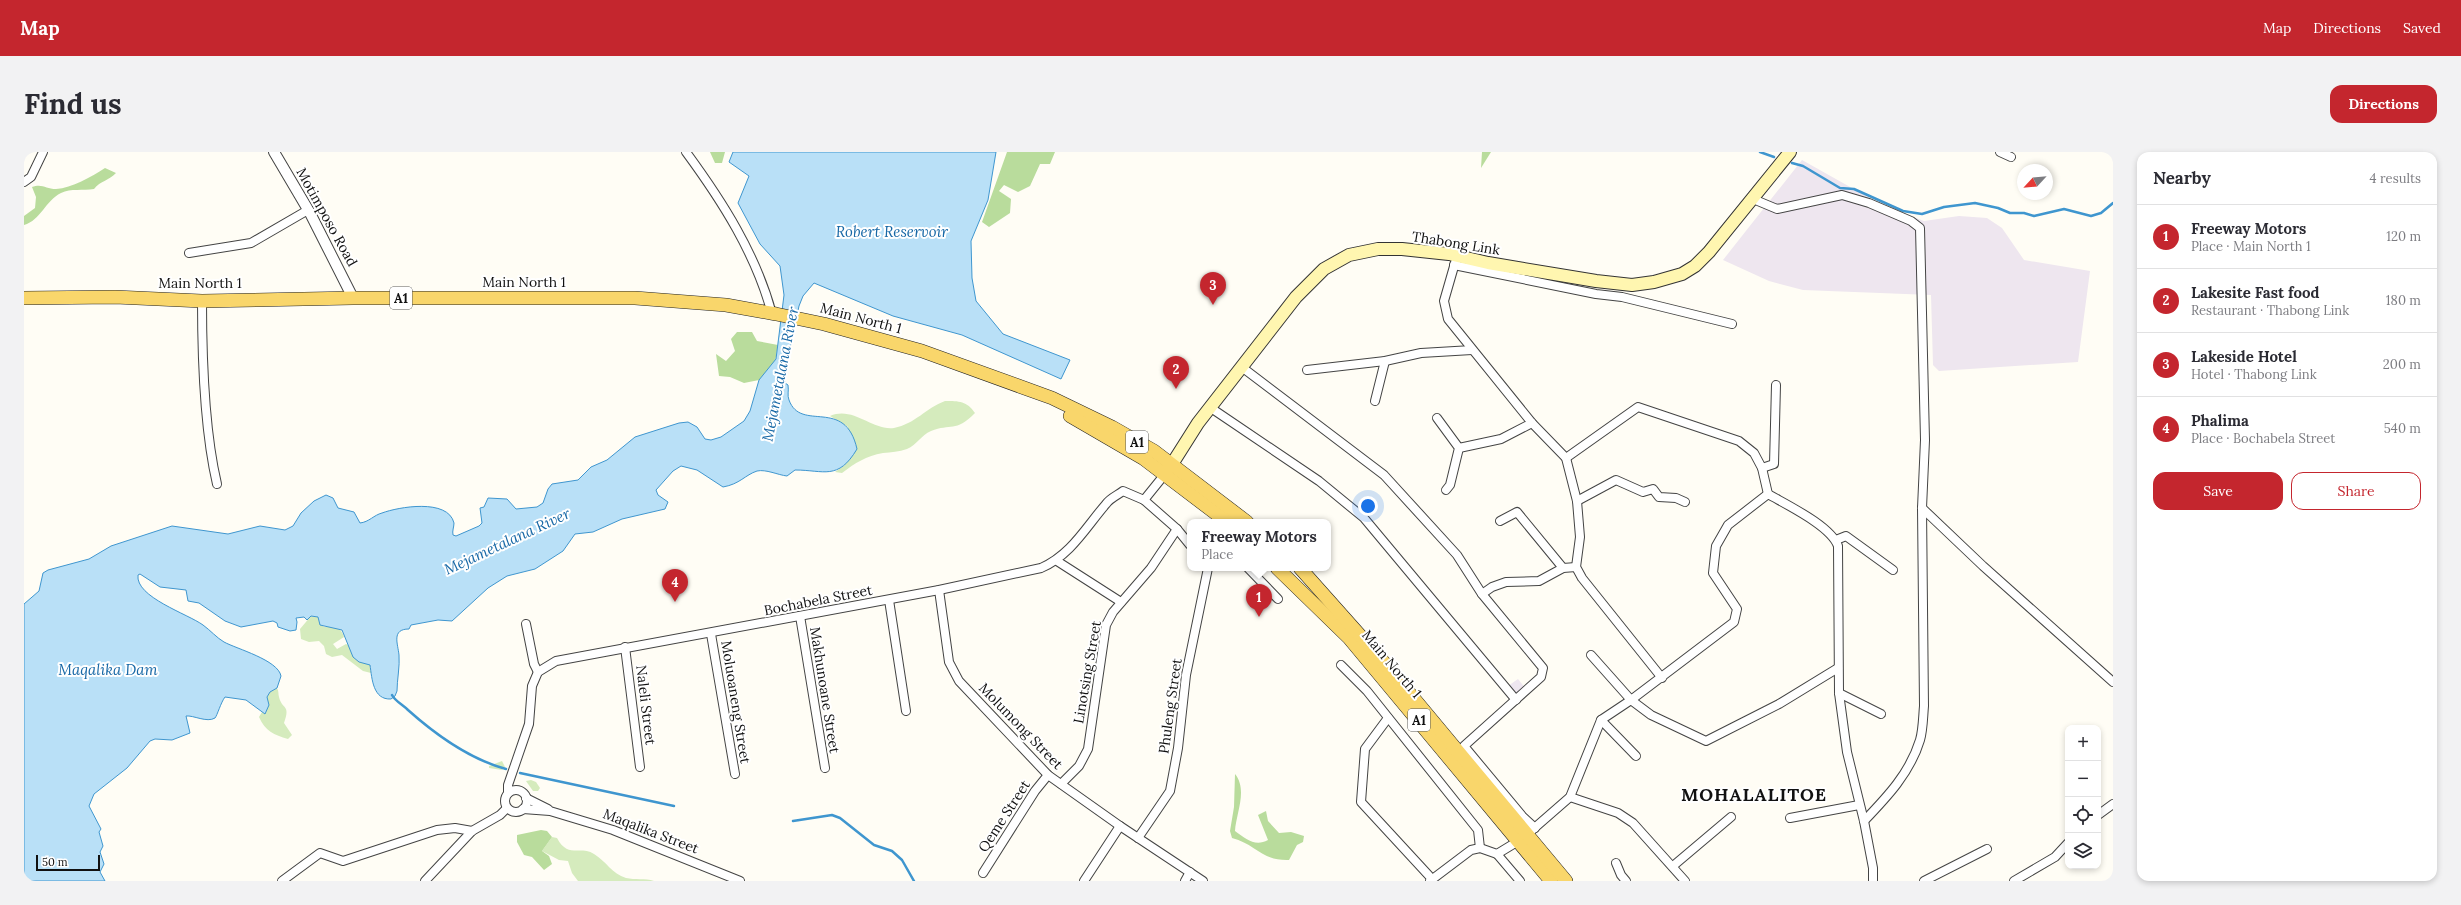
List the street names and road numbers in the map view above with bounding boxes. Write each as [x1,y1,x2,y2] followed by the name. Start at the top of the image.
[292,164,362,270] street label: Motimposo Road
[1411,227,1502,259] street label: Thabong Link
[482,273,566,291] street label: Main North 1
[158,274,242,292] street label: Main North 1
[390,287,412,309] road number: A1
[818,298,904,338] street label: Main North 1
[1126,431,1148,453] road number: A1
[762,581,874,619] street label: Bochabela Street
[1069,619,1105,725] street label: Linotsing Street
[806,626,844,755] street label: Makhunoane Street
[1358,626,1426,702] street label: Main North 1
[717,639,755,765] street label: Moluoaneng Street
[1154,657,1186,755] street label: Phuleng Street
[632,664,660,747] street label: Naleli Street
[975,679,1067,773] street label: Molumong Street
[1408,709,1430,731] road number: A1
[974,776,1034,855] street label: Qeme Street
[601,804,702,858] street label: Maqalika Street

